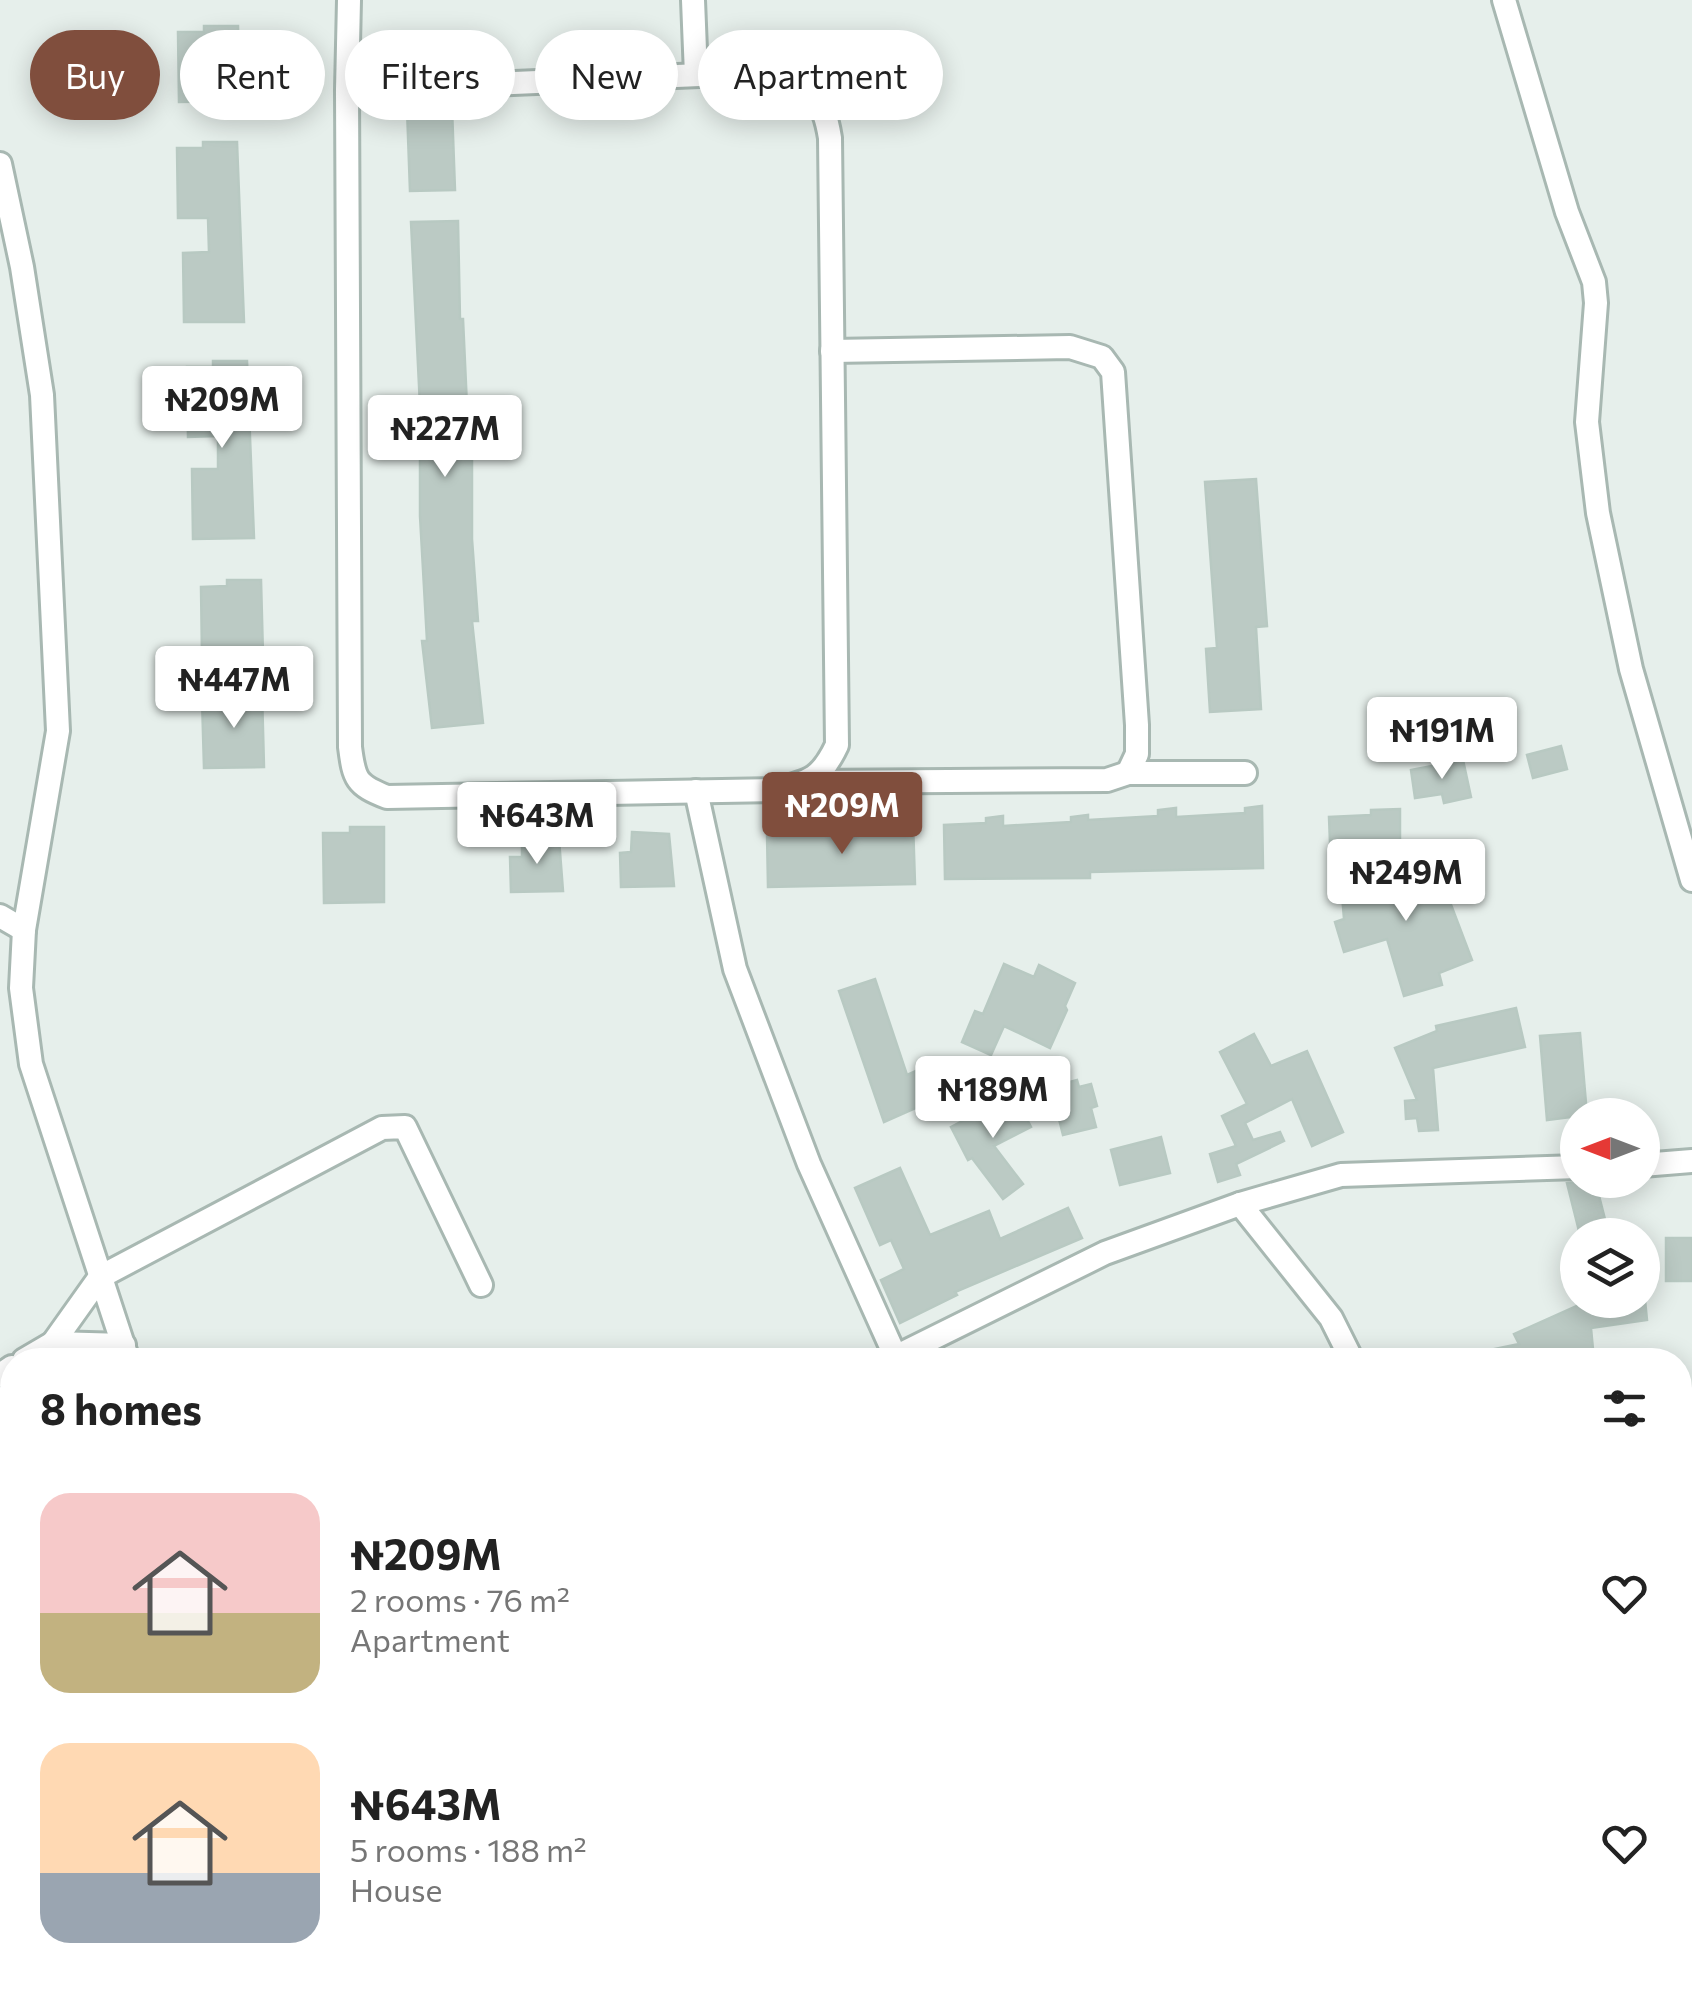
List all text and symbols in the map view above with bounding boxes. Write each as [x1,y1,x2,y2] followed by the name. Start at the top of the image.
[30,30,160,120] chip: Buy
[180,30,325,120] chip: Rent
[345,30,515,120] chip: Filters
[535,30,678,120] chip: New
[698,30,943,120] chip: Apartment
[152,366,292,451] pin: ₦209M
[164,378,280,418] text: ₦209M
[375,395,515,480] pin: ₦227M
[390,407,500,447] text: ₦227M
[164,646,304,731] pin: ₦447M
[177,658,291,698] text: ₦447M
[1372,697,1512,782] pin: ₦191M
[1389,709,1495,749] text: ₦191M
[772,772,912,857] pin: ₦209M
[467,782,607,867] pin: ₦643M
[784,784,900,824] text: ₦209M
[479,794,595,834] text: ₦643M
[1336,839,1476,924] pin: ₦249M
[1349,851,1463,891] text: ₦249M
[923,1056,1063,1141] pin: ₦189M
[937,1068,1049,1108] text: ₦189M
[1560,1098,1660,1198] north arrow
[1560,1098,1660,1318] map controls
[1560,1218,1660,1318] button: layers
[1597,1381,1652,1436] icon: filters
[40,1382,202,1434] text: 8 homes
[350,1527,502,1579] text: ₦209M
[120,1533,240,1653] icon: home
[1597,1566,1652,1621] icon: heart
[350,1579,570,1619] text: 2 rooms · 76 m²
[350,1619,510,1659] text: Apartment
[350,1777,501,1829] text: ₦643M
[120,1783,240,1903] icon: home
[1597,1816,1652,1871] icon: heart
[350,1829,587,1869] text: 5 rooms · 188 m²
[350,1869,442,1909] text: House

